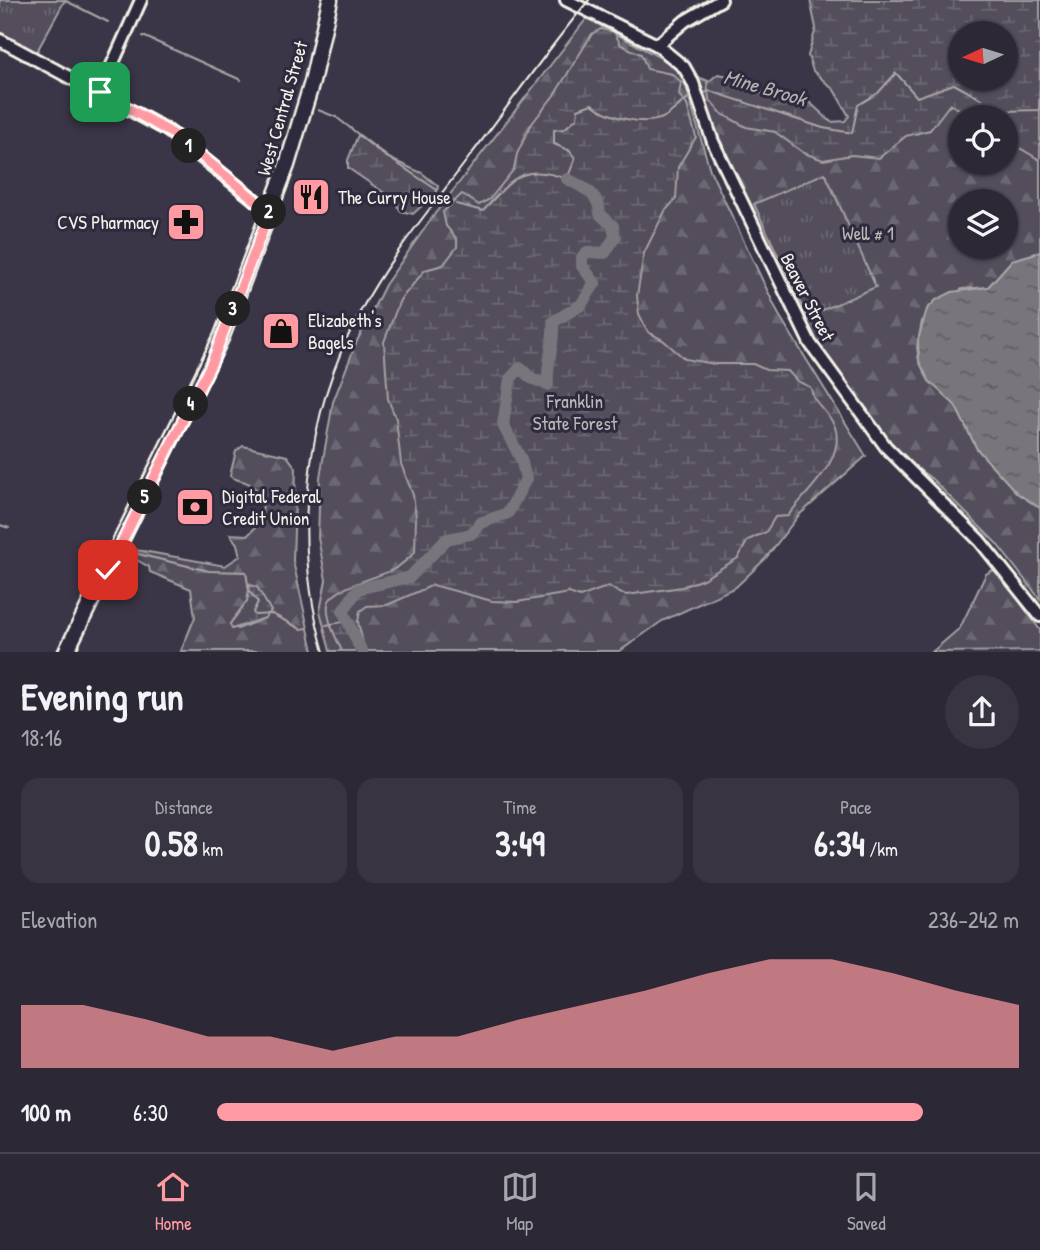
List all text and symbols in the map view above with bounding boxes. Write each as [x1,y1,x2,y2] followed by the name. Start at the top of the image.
[948,21,1018,91] north arrow
[948,21,1018,259] map controls
[250,37,314,178] street label: West Central Street
[70,62,130,122] pin
[721,62,812,114] water label: Mine Brook
[81,73,119,111] icon: arrive
[948,105,1018,175] button: locate
[172,128,206,164] pin: 1
[185,132,192,158] text: 1
[290,176,332,218] restaurant icon: The Curry House
[338,184,451,210] place label: The Curry House
[948,189,1018,259] button: layers
[252,194,286,230] pin: 2
[264,198,273,224] text: 2
[165,201,207,243] pharmacy icon: CVS Pharmacy
[57,209,159,235] place label: CVS Pharmacy
[842,220,894,246] park label: Well # 1
[775,248,842,346] street label: Beaver Street
[216,292,250,326] pin: 3
[228,295,237,321] text: 3
[308,307,382,355] place label: Elizabeth's Bagels
[260,310,302,352] shop icon: Elizabeth's Bagels
[174,386,208,422] pin: 4
[533,388,618,436] park label: Franklin State Forest
[187,390,194,416] text: 4
[128,480,162,514] pin: 5
[140,483,149,509] text: 5
[222,483,322,531] place label: Digital Federal Credit Union
[174,486,216,528] bank icon: Digital Federal Credit Union
[78,540,138,600] pin
[89,551,127,589] icon: check
[21,670,184,722] text: Evening run
[945,675,1019,749] button: share
[21,722,62,753] text: 18:16
[155,794,213,820] text: Distance
[503,794,537,820] text: Time
[840,794,872,820] text: Pace
[145,820,198,867] text: 0.58
[495,820,545,867] text: 3:49
[814,820,865,867] text: 6:34
[198,836,223,862] text: km
[865,836,898,862] text: /km
[21,904,97,935] text: Elevation
[928,904,1019,935] text: 236–242 m
[21,1097,71,1128] text: 100 m
[133,1097,168,1128] text: 6:30
[154,1168,192,1236] tab: Home
[501,1168,539,1236] tab: Map
[847,1168,886,1236] tab: Saved

